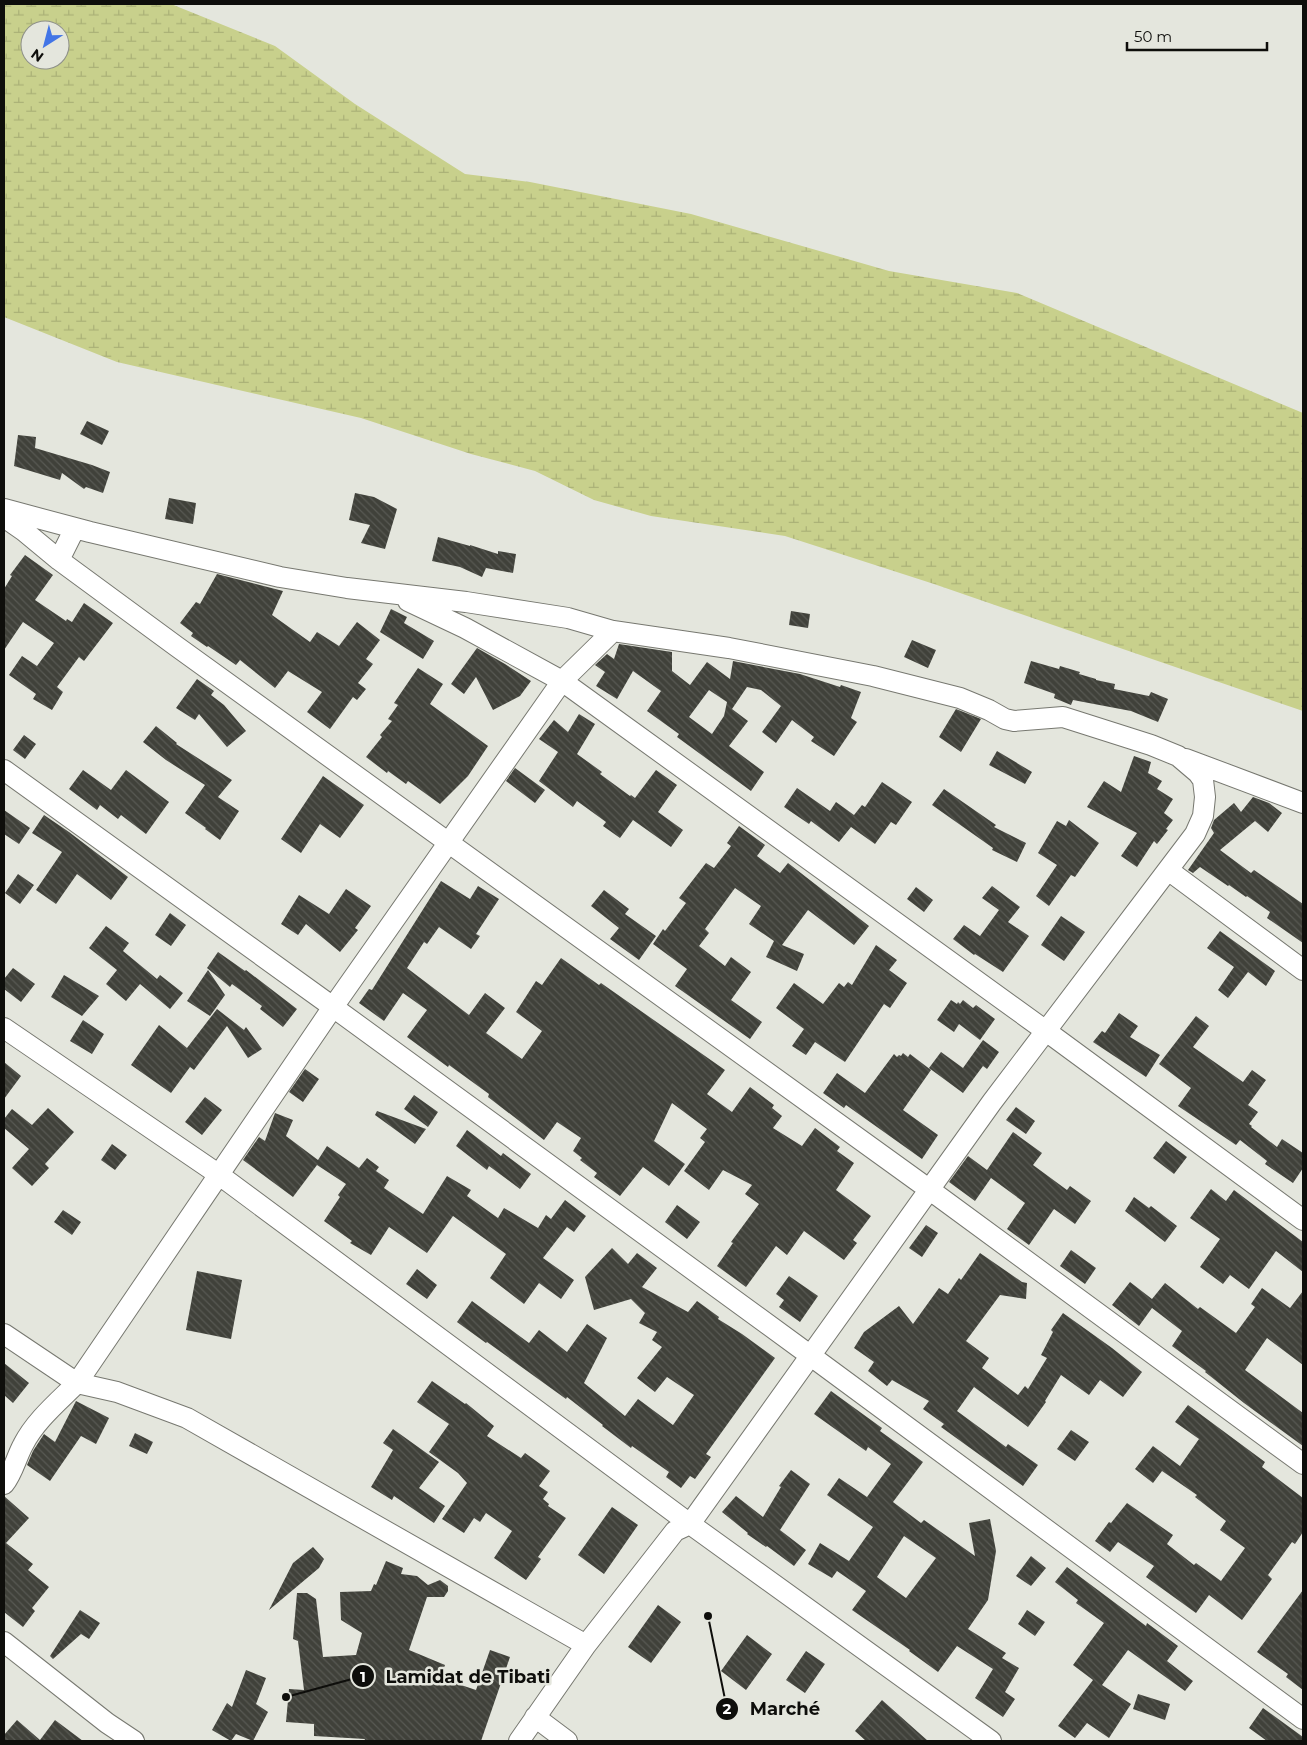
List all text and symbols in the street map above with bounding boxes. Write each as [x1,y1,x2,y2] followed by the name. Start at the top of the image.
[20,20,70,70] north arrow
[1127,20,1267,52] scale bar
[1134,27,1172,46] text: 50 m
[27,45,47,66] text: N
[350,1660,560,1693] callout: Lamidat de Tibati
[386,1666,550,1688] text: Lamidat de Tibati
[360,1667,366,1686] text: 1
[715,1692,830,1725] callout: Marché
[750,1698,820,1720] text: Marché
[723,1699,732,1718] text: 2

